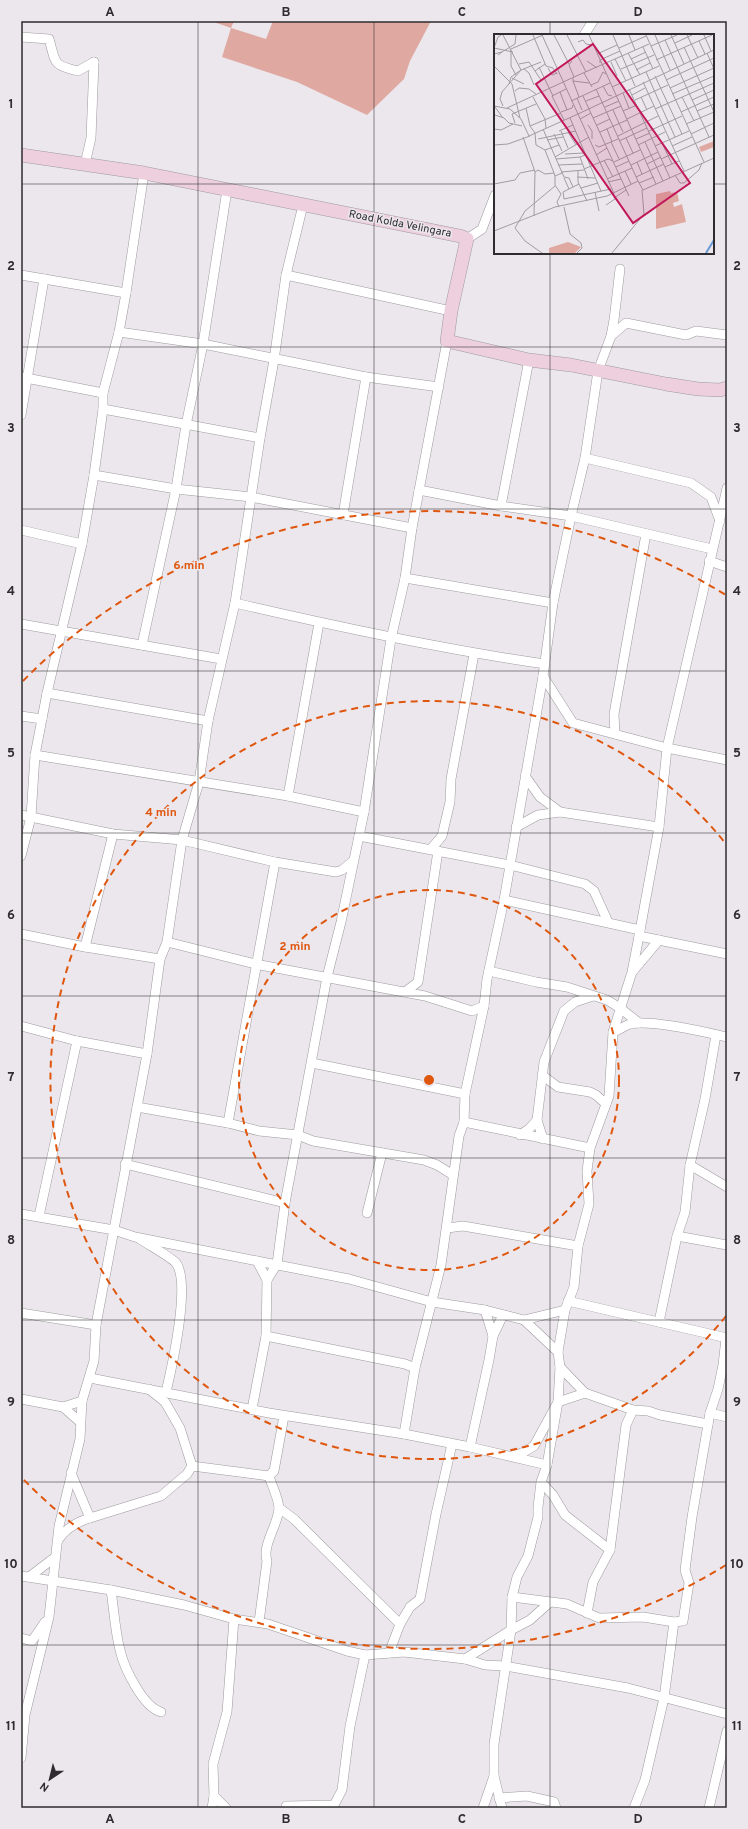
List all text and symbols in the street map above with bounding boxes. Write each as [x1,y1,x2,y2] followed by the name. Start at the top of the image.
[105,5,115,21] text: A
[282,5,291,21] text: B
[458,5,466,21] text: C
[633,5,643,21] text: D
[494,34,714,254] inset map
[8,97,14,113] text: 1
[734,97,740,113] text: 1
[347,207,453,241] street label: Road Kolda Velingara
[7,259,15,275] text: 2
[733,259,741,275] text: 2
[7,421,15,437] text: 3
[733,421,741,437] text: 3
[173,558,205,574] text: 6 min
[7,584,15,600] text: 4
[733,584,741,600] text: 4
[7,746,15,762] text: 5
[733,746,741,762] text: 5
[145,805,177,821] text: 4 min
[7,908,15,924] text: 6
[733,908,741,924] text: 6
[279,939,311,955] text: 2 min
[8,1070,15,1086] text: 7
[734,1070,741,1086] text: 7
[422,1073,436,1087] centre of rings
[7,1233,15,1249] text: 8
[733,1233,741,1249] text: 8
[7,1395,15,1411] text: 9
[733,1395,741,1411] text: 9
[4,1557,18,1573] text: 10
[730,1557,744,1573] text: 10
[6,1719,16,1735] text: 11
[732,1719,742,1735] text: 11
[30,1759,70,1799] north arrow
[38,1778,52,1794] text: N
[105,1812,115,1828] text: A
[282,1812,291,1828] text: B
[458,1812,466,1828] text: C
[633,1812,643,1828] text: D

